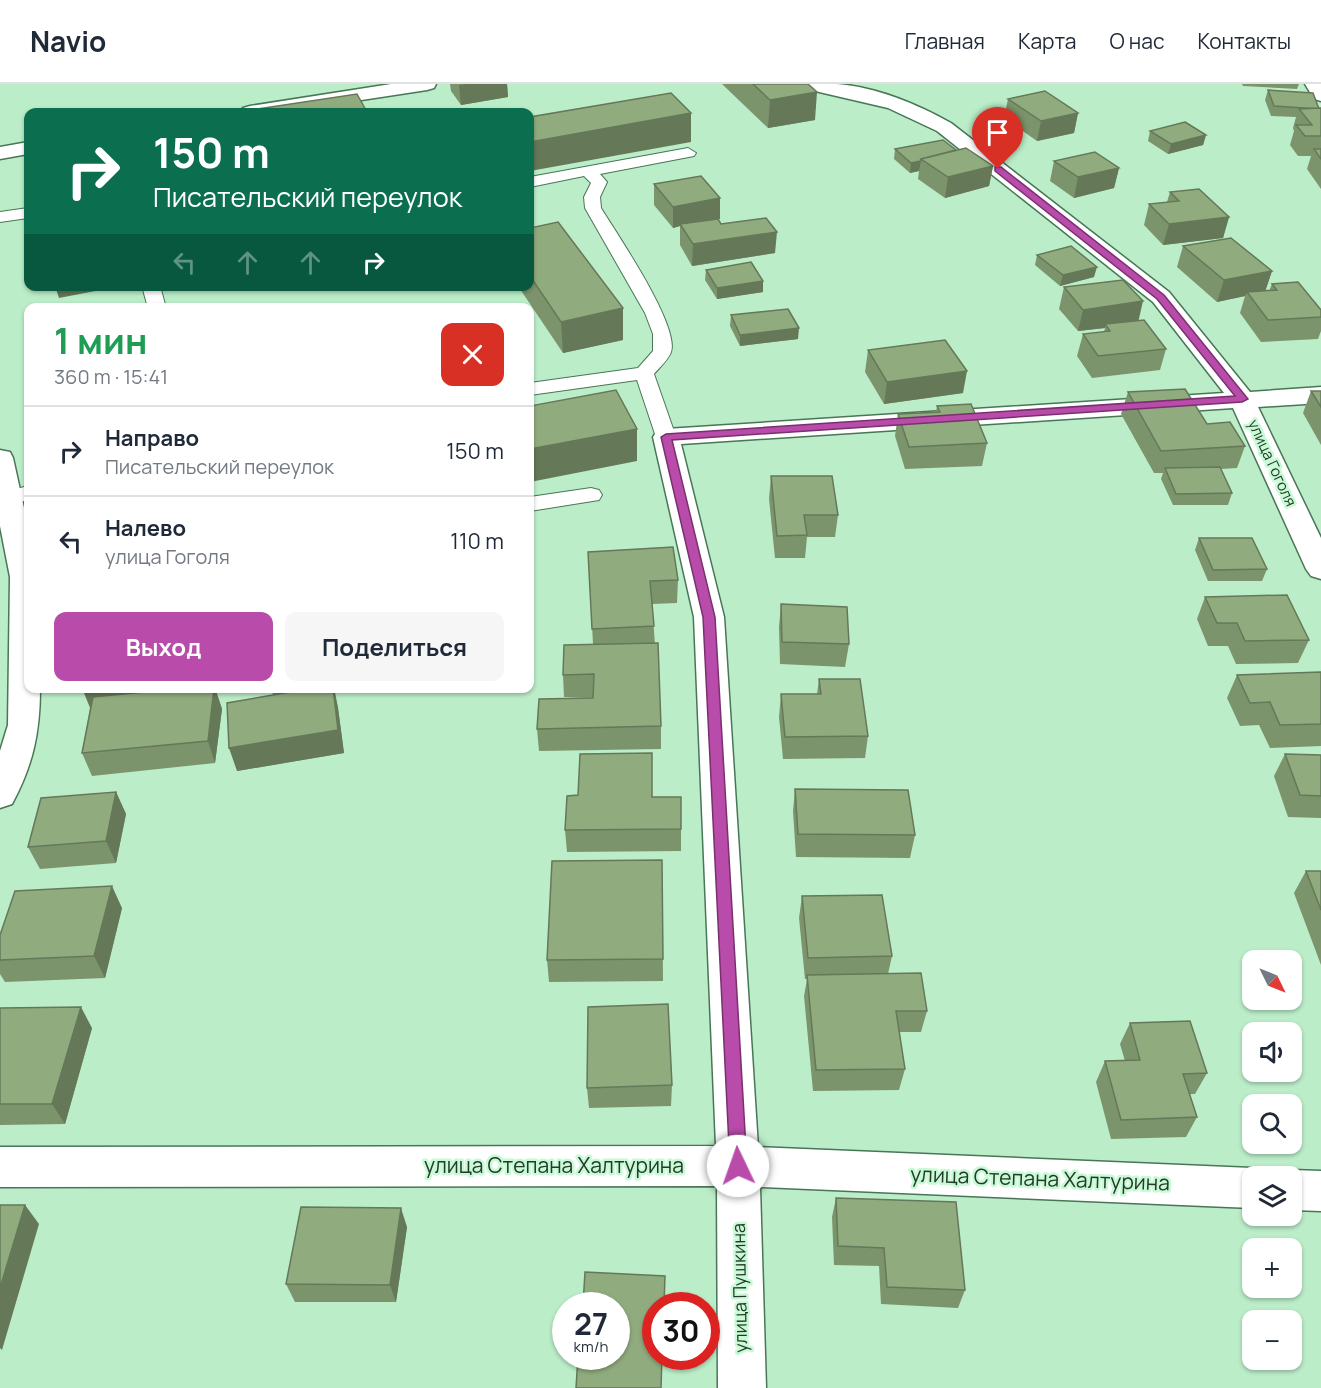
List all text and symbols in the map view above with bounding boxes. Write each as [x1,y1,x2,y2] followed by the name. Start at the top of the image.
[30,22,106,60] text: Navio
[905,27,985,55] text: Главная
[1018,27,1076,55] text: Карта
[1109,27,1165,55] text: О нас
[1198,27,1291,55] text: Контакты
[972,107,1023,169] pin
[981,116,1014,149] icon: arrive
[153,123,270,181] text: 150 m
[54,132,132,210] icon: right
[153,178,462,215] text: Писательский переулок
[168,246,201,279] icon: left
[231,246,264,279] icon: ahead
[294,246,327,279] icon: ahead
[357,246,390,279] icon: right
[54,316,147,365] text: 1 мин
[441,323,504,386] button: close
[54,363,168,390] text: 360 m · 15:41
[1243,416,1302,510] street label: улица Гоголя
[105,423,199,453] text: Направо
[54,435,87,468] icon: right
[446,436,504,466] text: 150 m
[105,453,334,480] text: Писательский переулок
[105,513,186,543] text: Налево
[54,525,87,558] icon: left
[450,526,504,556] text: 110 m
[105,543,230,570] text: улица Гоголя
[54,612,273,681] button: Выход
[285,612,504,681] button: Поделиться
[1242,950,1302,1010] north arrow
[1242,950,1302,1370] map controls
[1242,1022,1302,1082] button: sound
[1242,1094,1302,1154] button: search
[706,1134,770,1198] position arrow
[424,1151,684,1179] street label: улица Степана Халтурина
[910,1159,1170,1197] street label: улица Степана Халтурина
[1242,1166,1302,1226] button: layers
[726,1223,752,1353] street label: улица Пушкина
[1242,1238,1302,1298] button: +
[642,1292,720,1370] speed limit sign: 30
[574,1303,608,1344] text: 27
[1242,1310,1302,1370] button: −
[574,1336,608,1357] text: km/h

